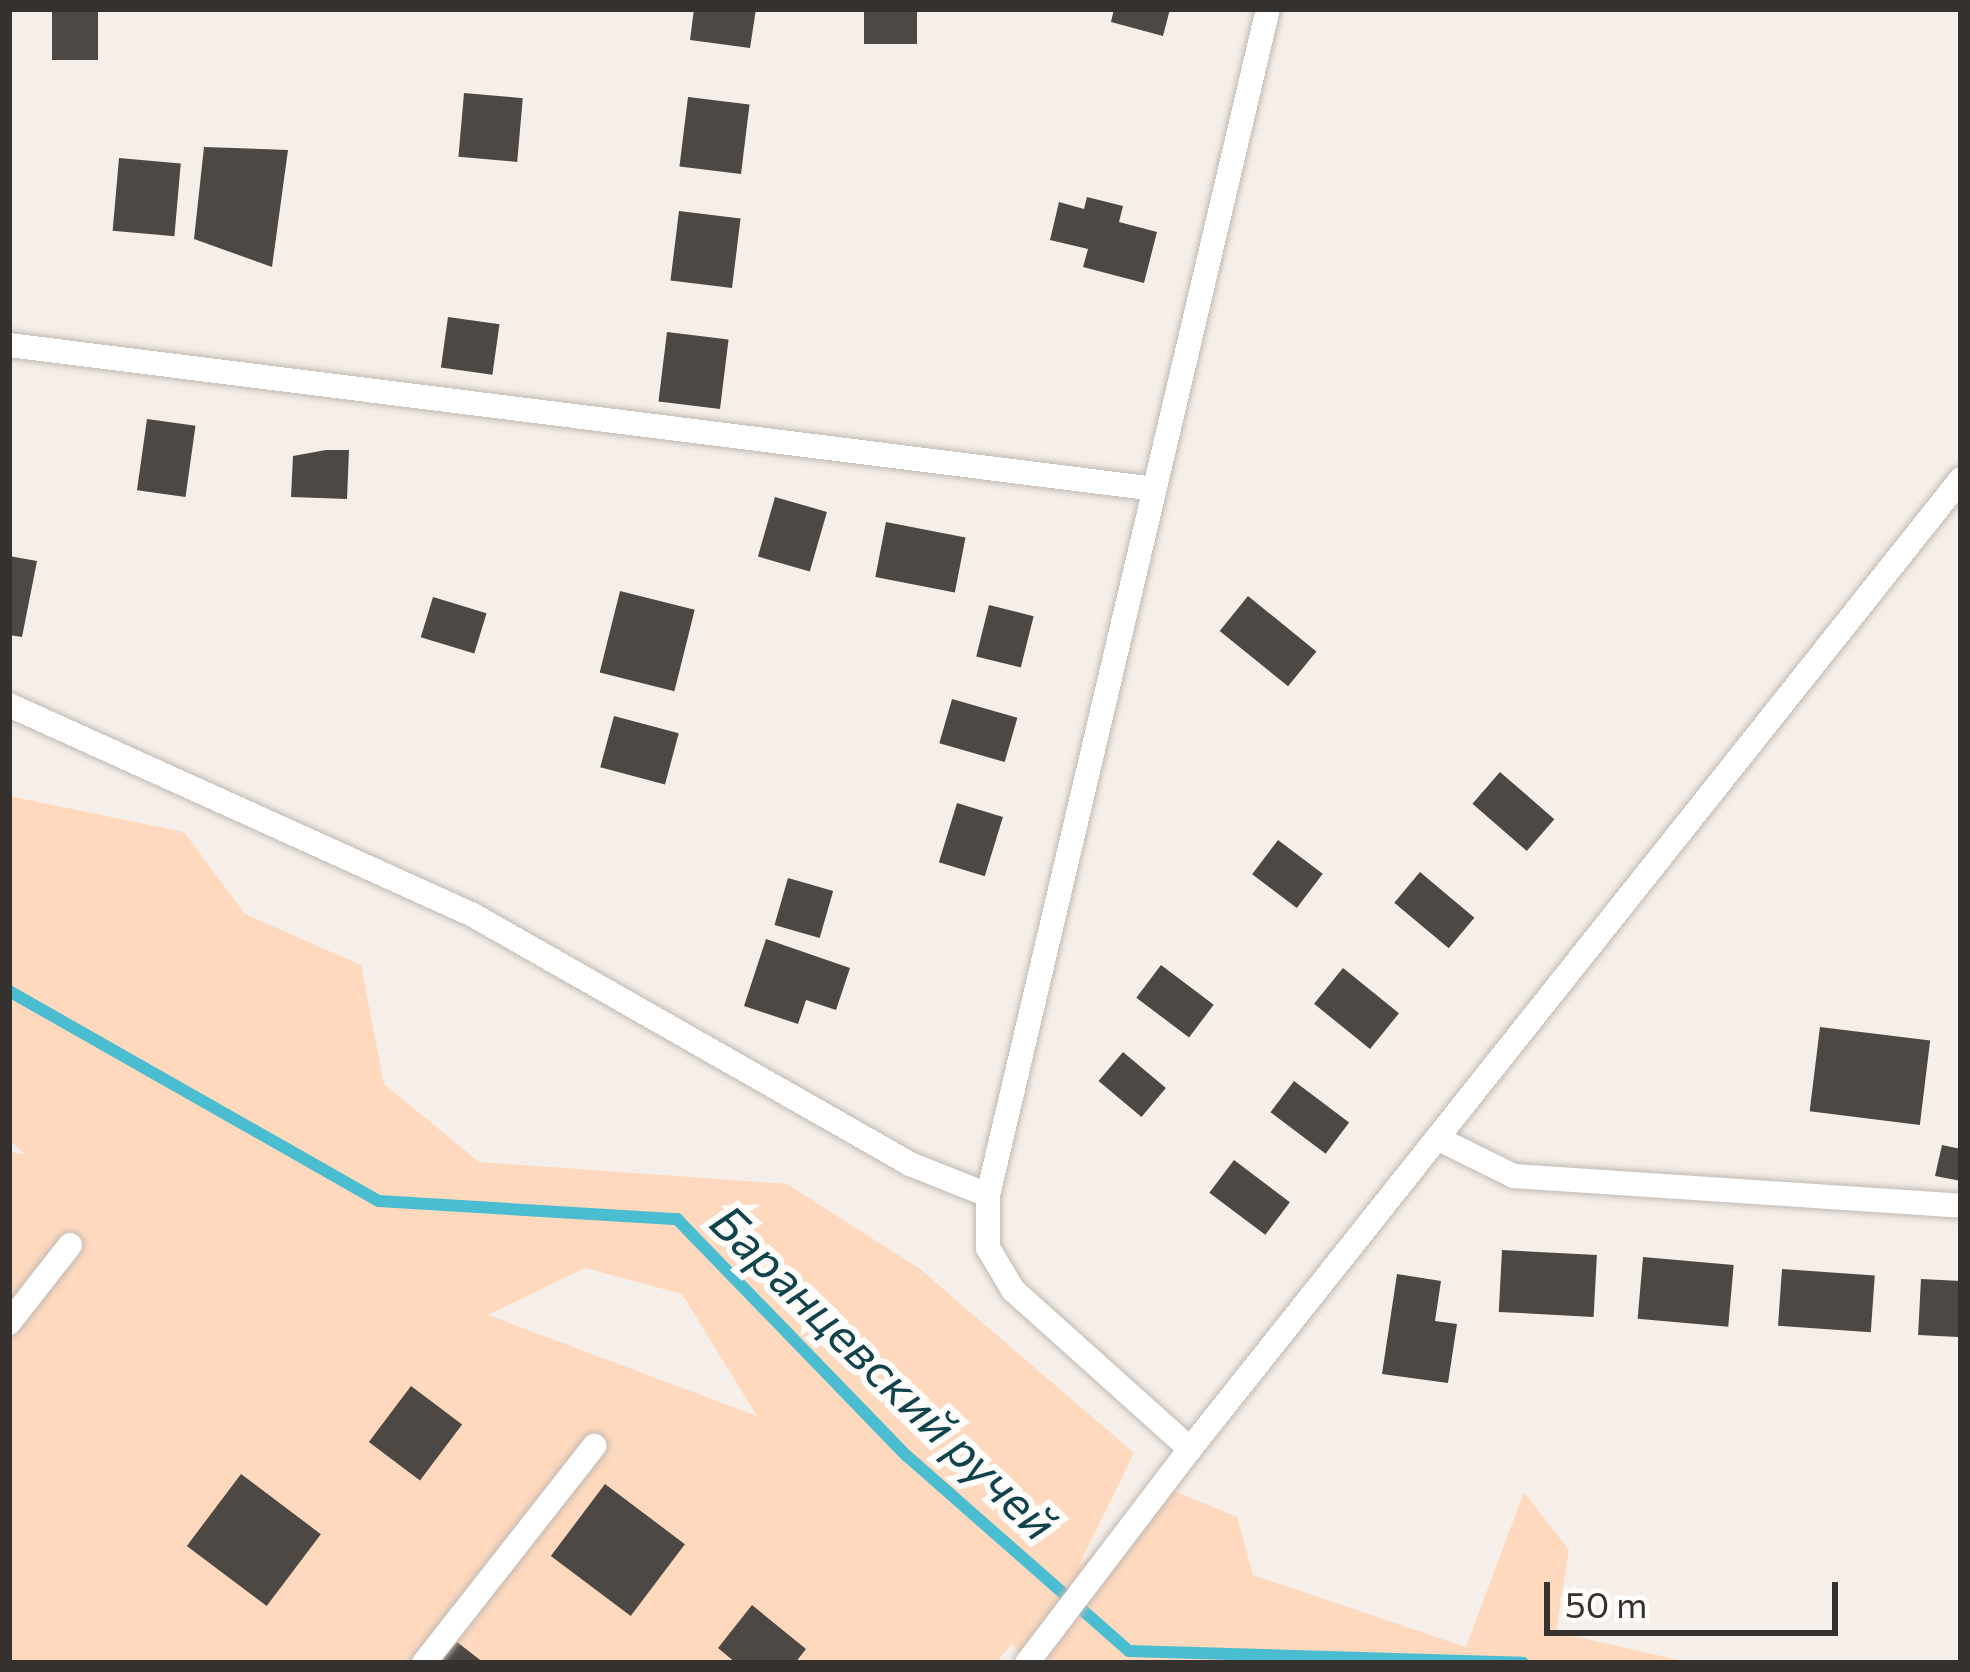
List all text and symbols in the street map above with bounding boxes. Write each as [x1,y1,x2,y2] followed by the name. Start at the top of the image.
[700,1191,1070,1551] water label: Баранцевский ручей
[1550,1558,1844,1632] scale bar
[1565,1581,1647,1625] text: 50 m

